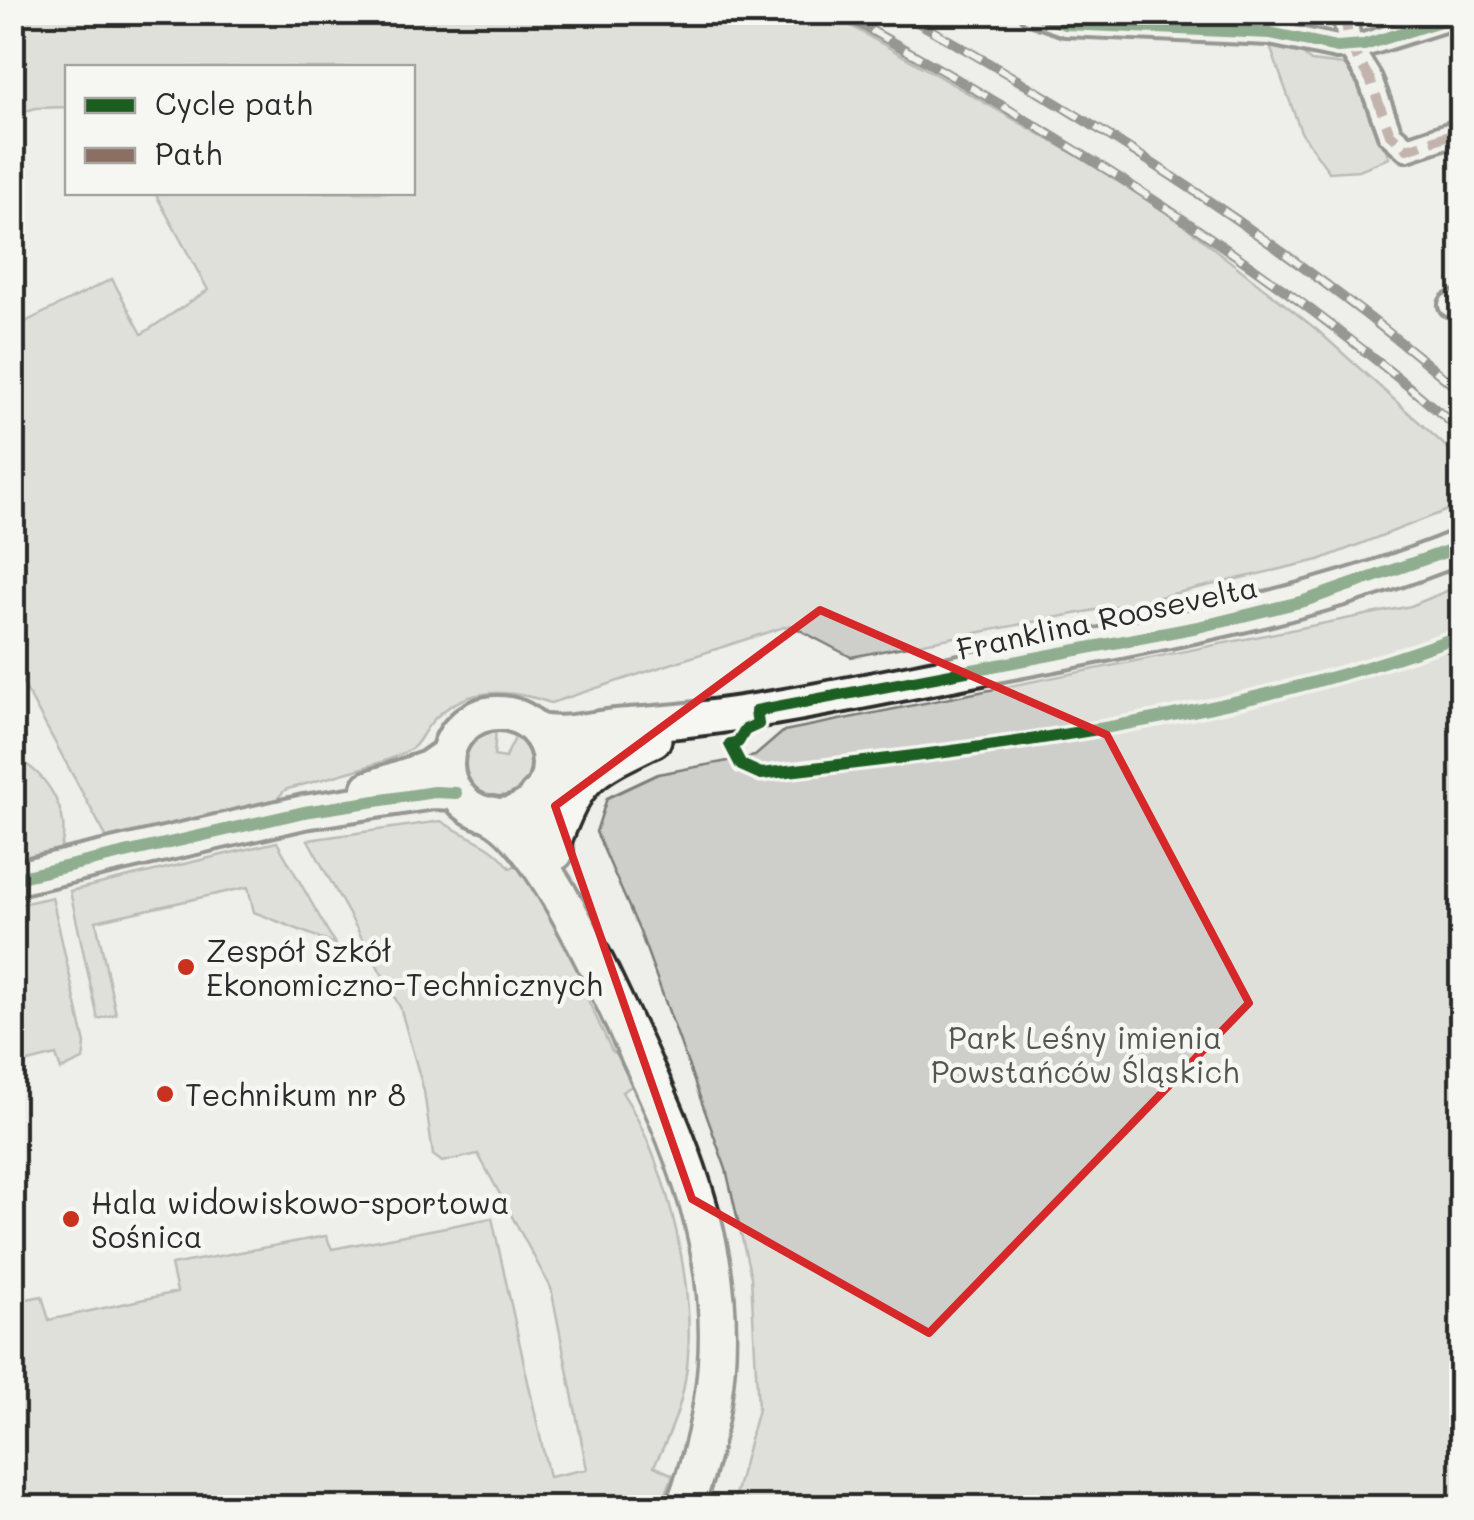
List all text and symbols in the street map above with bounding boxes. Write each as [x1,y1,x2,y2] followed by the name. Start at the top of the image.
[65,65,415,195] legend
[155,83,313,123] text: Cycle path
[155,133,222,173] text: Path
[953,566,1261,668] street label: Franklina Roosevelta
[206,930,603,1004] place label: Zespół Szkół Ekonomiczno-Technicznych
[175,956,197,978] marker: Zespół Szkół Ekonomiczno-Technicznych
[931,1017,1239,1091] park label: Park Leśny imienia Powstańców Śląskich
[185,1074,406,1114] place label: Technikum nr 8
[154,1083,176,1105] marker: Technikum nr 8
[91,1182,510,1256] place label: Hala widowiskowo-sportowa Sośnica
[60,1208,82,1230] marker: Hala widowiskowo-sportowa Sośnica

